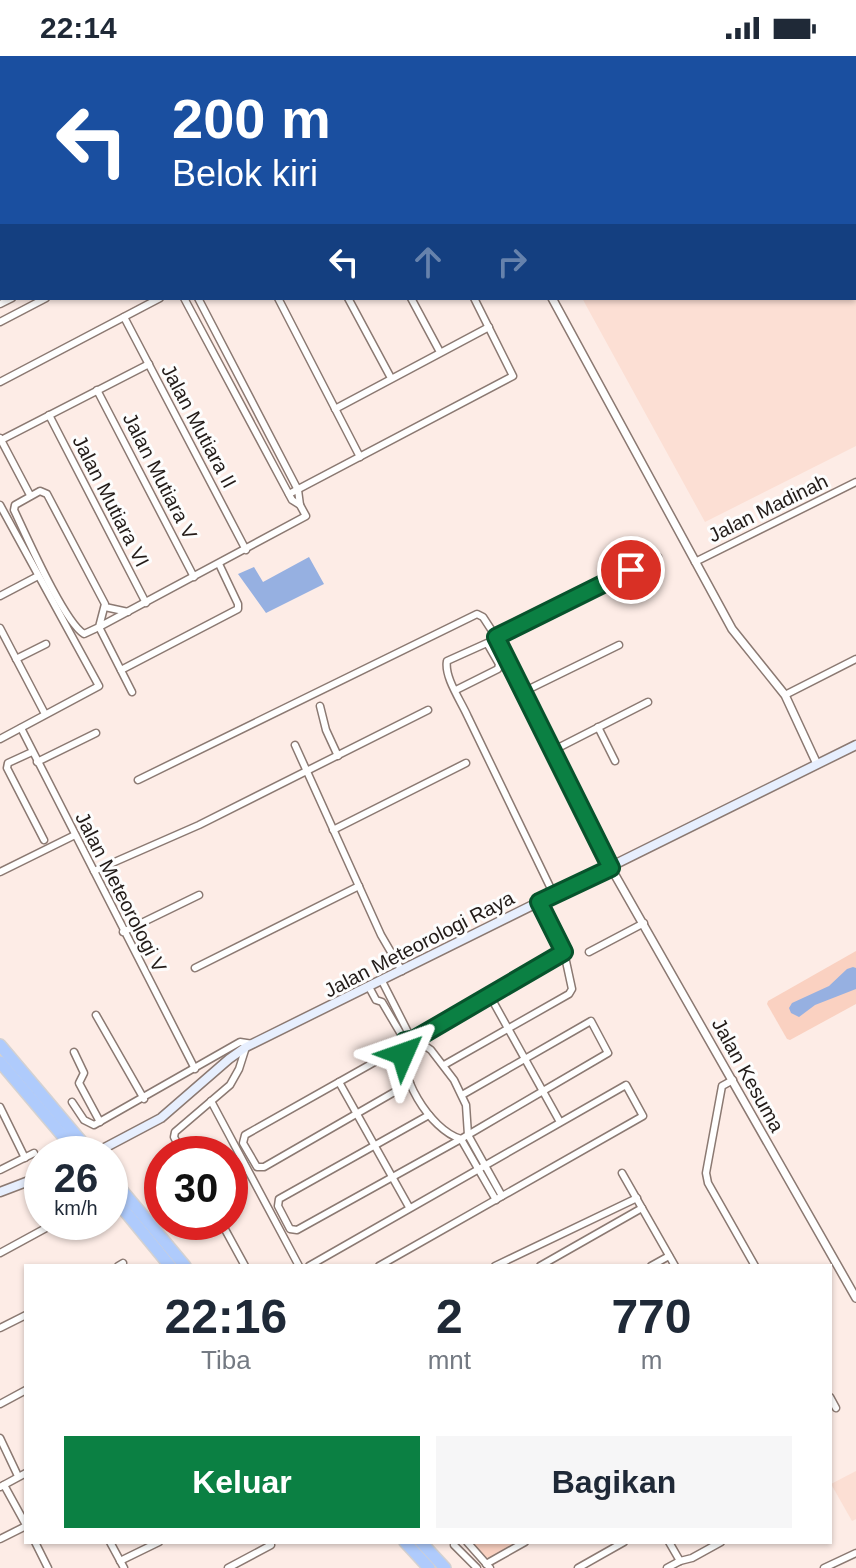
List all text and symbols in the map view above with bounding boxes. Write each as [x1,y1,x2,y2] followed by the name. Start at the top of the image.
[40,11,117,44] text: 22:14
[172,87,331,150] text: 200 m
[40,88,144,192] icon: left
[172,153,318,194] text: Belok kiri
[322,240,366,284] icon: left
[406,240,450,284] icon: ahead
[490,240,534,284] icon: right
[157,360,241,492] street label: Jalan Mutiara II
[119,409,202,543] street label: Jalan Mutiara V
[68,432,154,570] street label: Jalan Mutiara VI
[705,470,831,546] street label: Jalan Madinah
[597,536,665,604] pin
[609,548,653,592] icon: arrive
[71,808,171,976] street label: Jalan Meteorologi V
[320,886,518,1001] street label: Jalan Meteorologi Raya
[361,1012,445,1096] position arrow
[708,1014,789,1137] street label: Jalan Kesuma
[144,1136,248,1240] speed limit sign: 30
[54,1156,98,1200] text: 26
[54,1197,98,1219] text: km/h
[164,1290,287,1343] text: 22:16
[436,1290,463,1343] text: 2
[611,1290,692,1343] text: 770
[201,1345,251,1375] text: Tiba
[428,1345,471,1375] text: mnt
[641,1345,662,1375] text: m
[64,1436,420,1528] button: Keluar
[436,1436,792,1528] button: Bagikan

